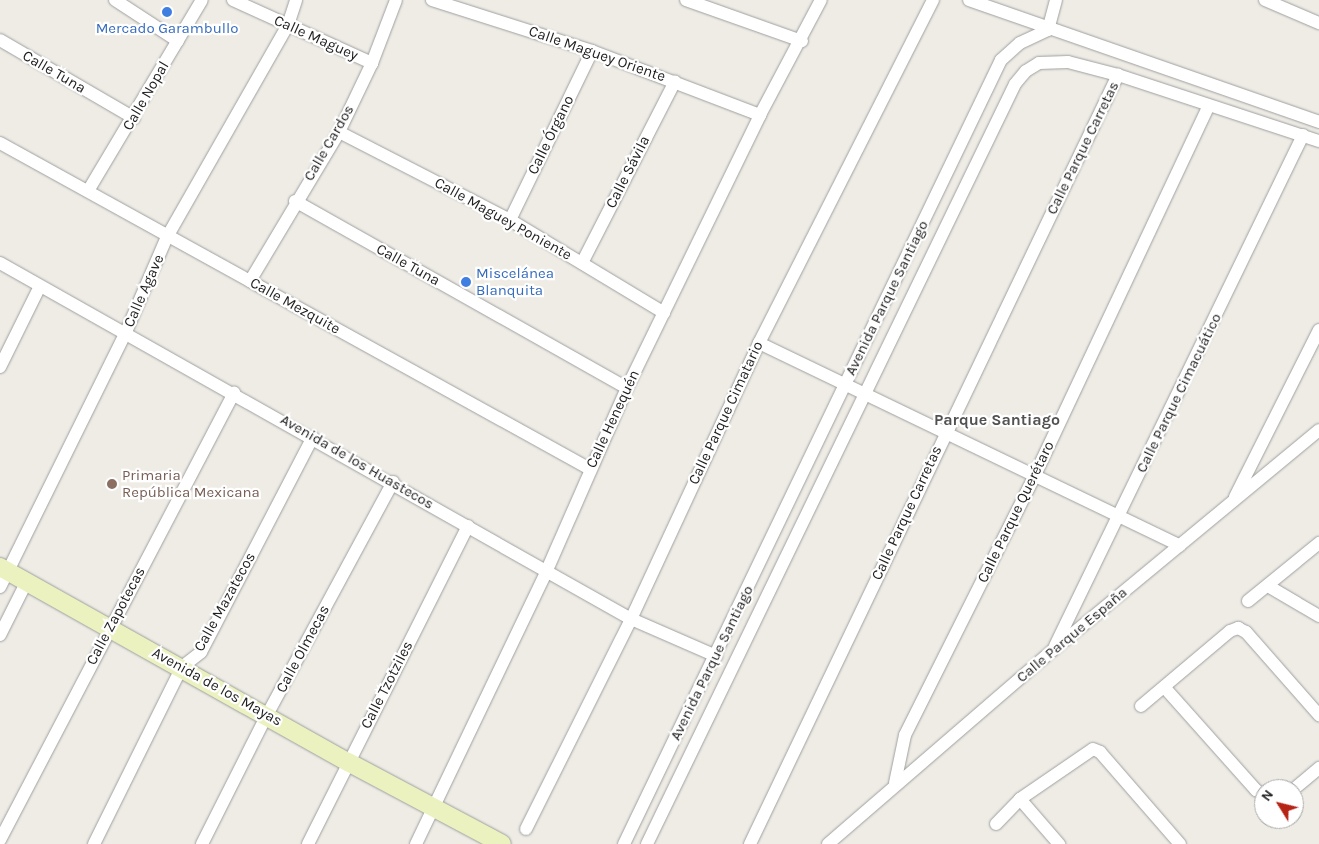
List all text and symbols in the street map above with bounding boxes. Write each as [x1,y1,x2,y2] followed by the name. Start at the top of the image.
[161,6,173,18] marker: Mercado Garambullo
[271,11,361,65] street label: Calle Maguey
[96,20,238,38] place label: Mercado Garambullo
[526,22,668,86] street label: Calle Maguey Oriente
[19,47,89,97] street label: Calle Tuna
[119,58,173,134] street label: Calle Nopal
[1043,78,1123,218] street label: Calle Parque Carretas
[524,92,578,178] street label: Calle Órgano
[300,102,358,184] street label: Calle Cardos
[602,133,654,211] street label: Calle Sávila
[431,174,575,264] street label: Calle Maguey Poniente
[842,218,932,378] street label: Avenida Parque Santiago
[373,240,443,290] street label: Calle Tuna
[120,252,168,330] street label: Calle Agave
[476,264,554,299] place label: Miscelánea Blanquita
[247,274,343,338] street label: Calle Mezquite
[460,276,472,288] marker: Miscelánea Blanquita
[1132,310,1226,476] street label: Calle Parque Cimacuático
[685,338,767,488] street label: Calle Parque Cimatario
[582,367,644,471] street label: Calle Henequén
[934,410,1060,430] district label: Parque Santiago
[277,411,437,513] street label: Avenida de los Huastecos
[974,438,1058,586] street label: Calle Parque Querétaro
[868,443,946,583] street label: Calle Parque Carretas
[122,466,260,501] place label: Primaria República Mexicana
[106,478,118,490] marker: Primaria República Mexicana
[190,549,260,655] street label: Calle Mazatecos
[83,564,149,668] street label: Calle Zapotecas
[667,583,757,743] street label: Avenida Parque Santiago
[1013,583,1131,687] street label: Calle Parque España
[272,602,334,696] street label: Calle Olmecas
[357,638,417,732] street label: Calle Tzotziles
[149,644,285,730] street label: Avenida de los Mayas
[1254,779,1304,829] north arrow
[1257,786,1277,805] text: N

